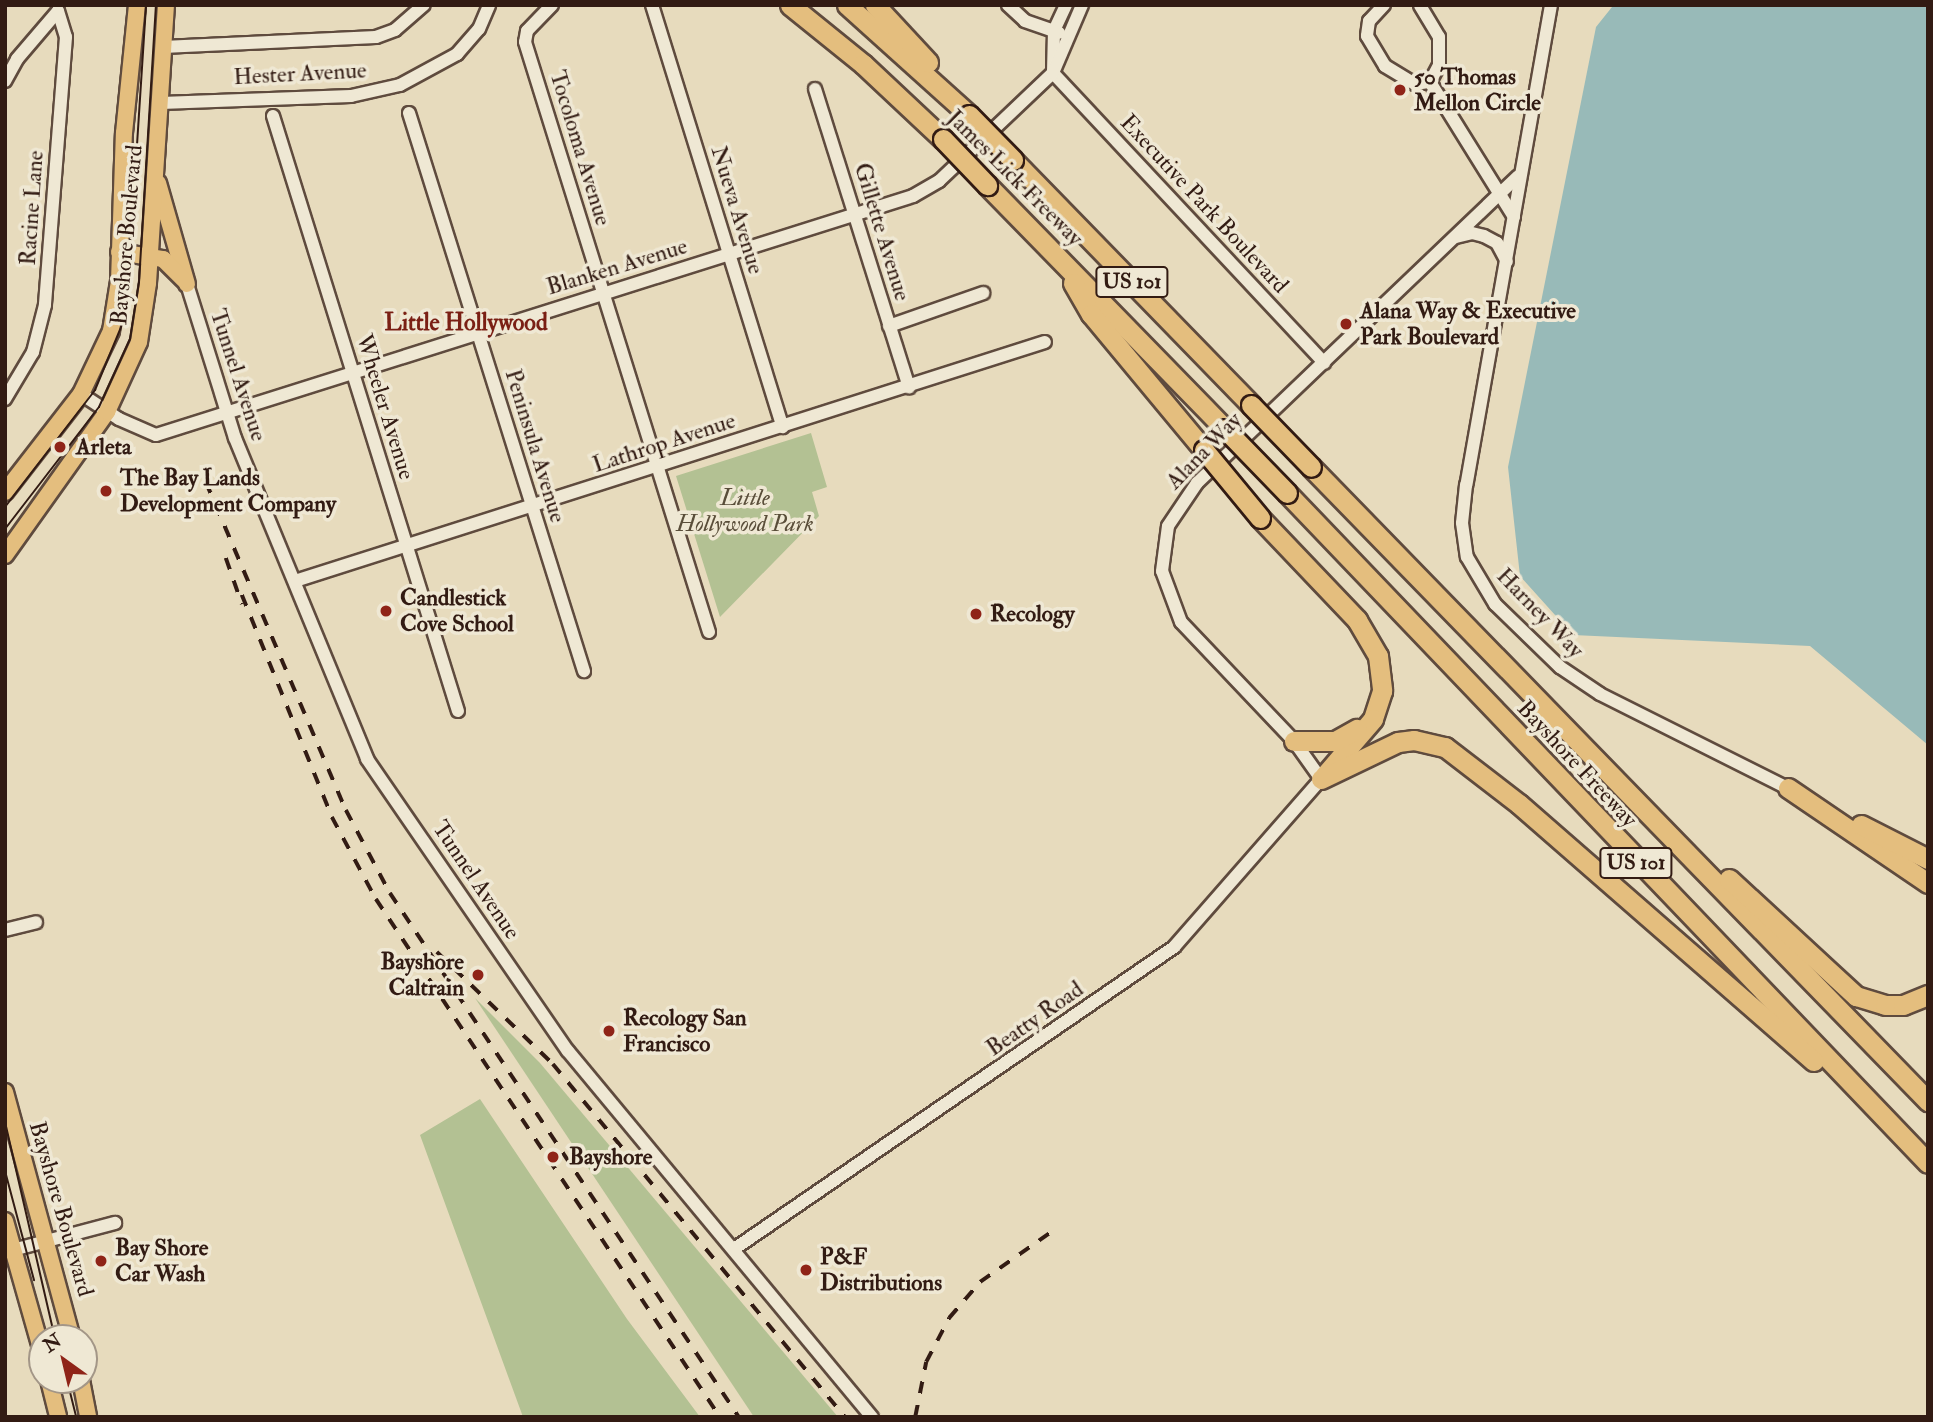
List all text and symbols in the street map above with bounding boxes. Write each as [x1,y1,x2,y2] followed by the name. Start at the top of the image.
[233,57,367,91] street label: Hester Avenue
[1414,63,1541,117] place label: 50 Thomas Mellon Circle
[543,67,617,229] street label: Tocoloma Avenue
[1392,82,1408,98] marker: 50 Thomas Mellon Circle
[941,104,1089,252] street label: James Lick Freeway
[1114,109,1294,299] street label: Executive Park Boulevard
[704,143,770,277] street label: Nueva Avenue
[105,144,149,326] street label: Bayshore Boulevard
[14,150,50,266] street label: Racine Lane
[848,160,916,304] street label: Gillette Avenue
[543,232,691,302] street label: Blanken Avenue
[1095,264,1169,300] road number: US 101
[1360,297,1576,351] place label: Alana Way & Executive Park Boulevard
[204,305,272,445] street label: Tunnel Avenue
[384,309,548,337] district label: Little Hollywood
[1338,316,1354,332] marker: Alana Way & Executive Park Boulevard
[350,331,420,483] street label: Wheeler Avenue
[499,366,571,526] street label: Peninsula Avenue
[589,407,739,479] street label: Lathrop Avenue
[1160,407,1248,495] street label: Alana Way
[76,433,131,461] place label: Arleta
[50,437,70,457] marker: Arleta
[120,464,336,518] place label: The Bay Lands Development Company
[98,483,114,499] marker: The Bay Lands Development Company
[676,484,814,538] park label: Little Hollywood Park
[1490,562,1590,664] street label: Harney Way
[400,584,514,638] place label: Candlestick Cove School
[990,600,1075,628] place label: Recology
[378,603,394,619] marker: Candlestick Cove School
[968,606,984,622] marker: Recology
[1511,695,1643,833] street label: Bayshore Freeway
[426,815,526,945] street label: Tunnel Avenue
[1599,846,1673,880] road number: US 101
[381,948,464,1002] place label: Bayshore Caltrain
[470,967,486,983] marker: Bayshore Caltrain
[981,976,1089,1062] street label: Beatty Road
[623,1004,747,1058] place label: Recology San Francisco
[601,1023,617,1039] marker: Recology San Francisco
[23,1118,99,1300] street label: Bayshore Boulevard
[569,1143,652,1171] place label: Bayshore
[543,1147,563,1167] marker: Bayshore
[115,1234,208,1288] place label: Bay Shore Car Wash
[820,1243,942,1297] place label: P&F Distributions
[93,1253,109,1269] marker: Bay Shore Car Wash
[798,1262,814,1278] marker: P&F Distributions
[28,1324,98,1394] north arrow
[39,1329,66,1358] text: N

